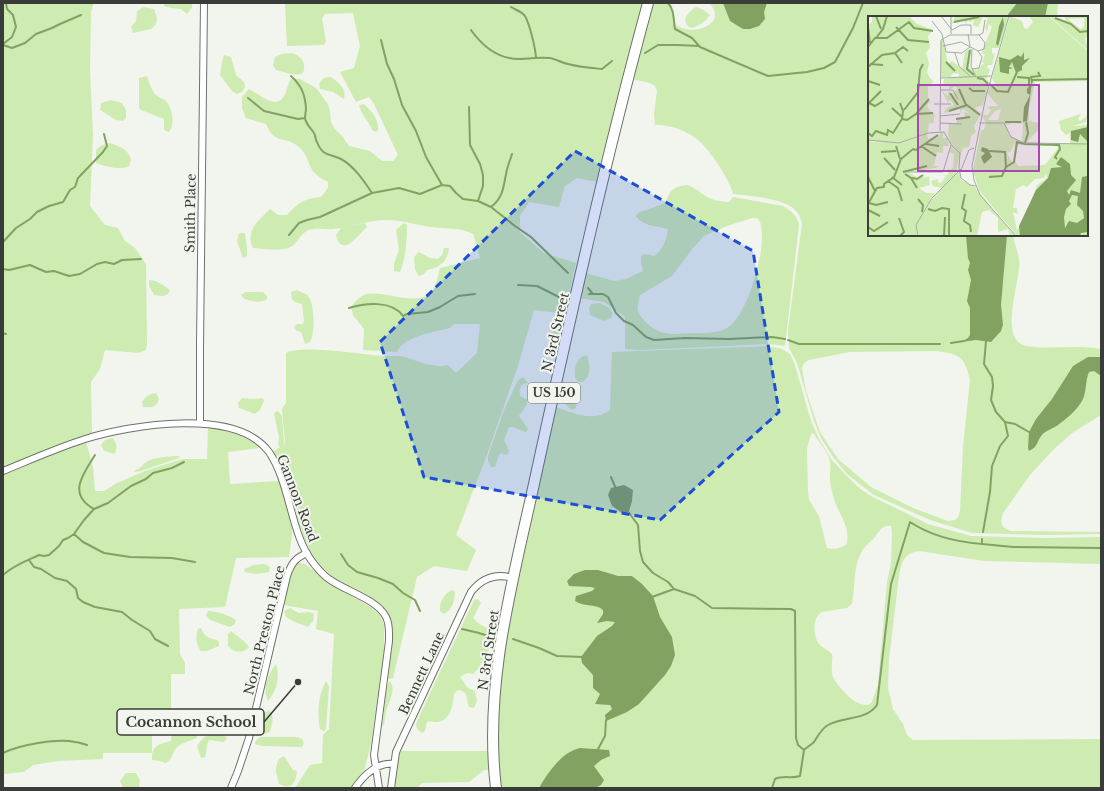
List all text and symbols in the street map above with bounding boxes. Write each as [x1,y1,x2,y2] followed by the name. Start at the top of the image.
[868,16,1088,236] inset map
[181,173,200,253] street label: Smith Place
[538,291,573,374] street label: N 3rd Street
[528,383,580,403] road number: US 150
[273,452,322,544] street label: Gannon Road
[240,564,289,697] street label: North Preston Place
[474,609,503,691] street label: N 3rd Street
[395,629,448,717] street label: Bennett Lane
[117,709,264,735] callout: Cocannon School
[126,713,256,731] text: Cocannon School

